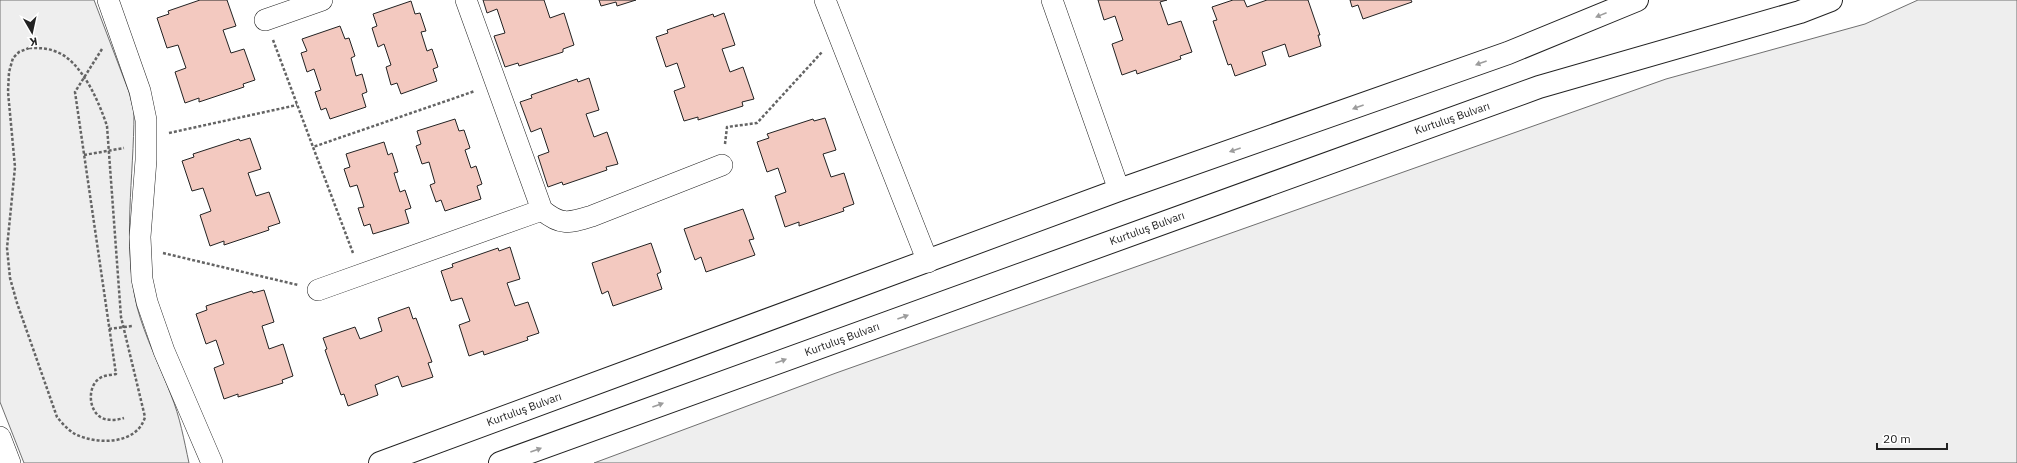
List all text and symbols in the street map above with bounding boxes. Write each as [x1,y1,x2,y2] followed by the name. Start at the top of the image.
[12,12,52,52] north arrow
[1595,13,1607,19] one-way arrow
[28,34,38,49] text: K
[1474,60,1486,66] one-way arrow
[1412,99,1492,137] street label: Kurtuluş Bulvarı
[1352,104,1364,110] one-way arrow
[1229,147,1241,153] one-way arrow
[1108,208,1186,248] street label: Kurtuluş Bulvarı
[897,313,909,319] one-way arrow
[803,319,881,359] street label: Kurtuluş Bulvarı
[775,358,787,364] one-way arrow
[485,389,563,429] street label: Kurtuluş Bulvarı
[653,402,665,408] one-way arrow
[1877,425,1947,451] scale bar
[1883,431,1911,446] text: 20 m
[531,446,543,452] one-way arrow

